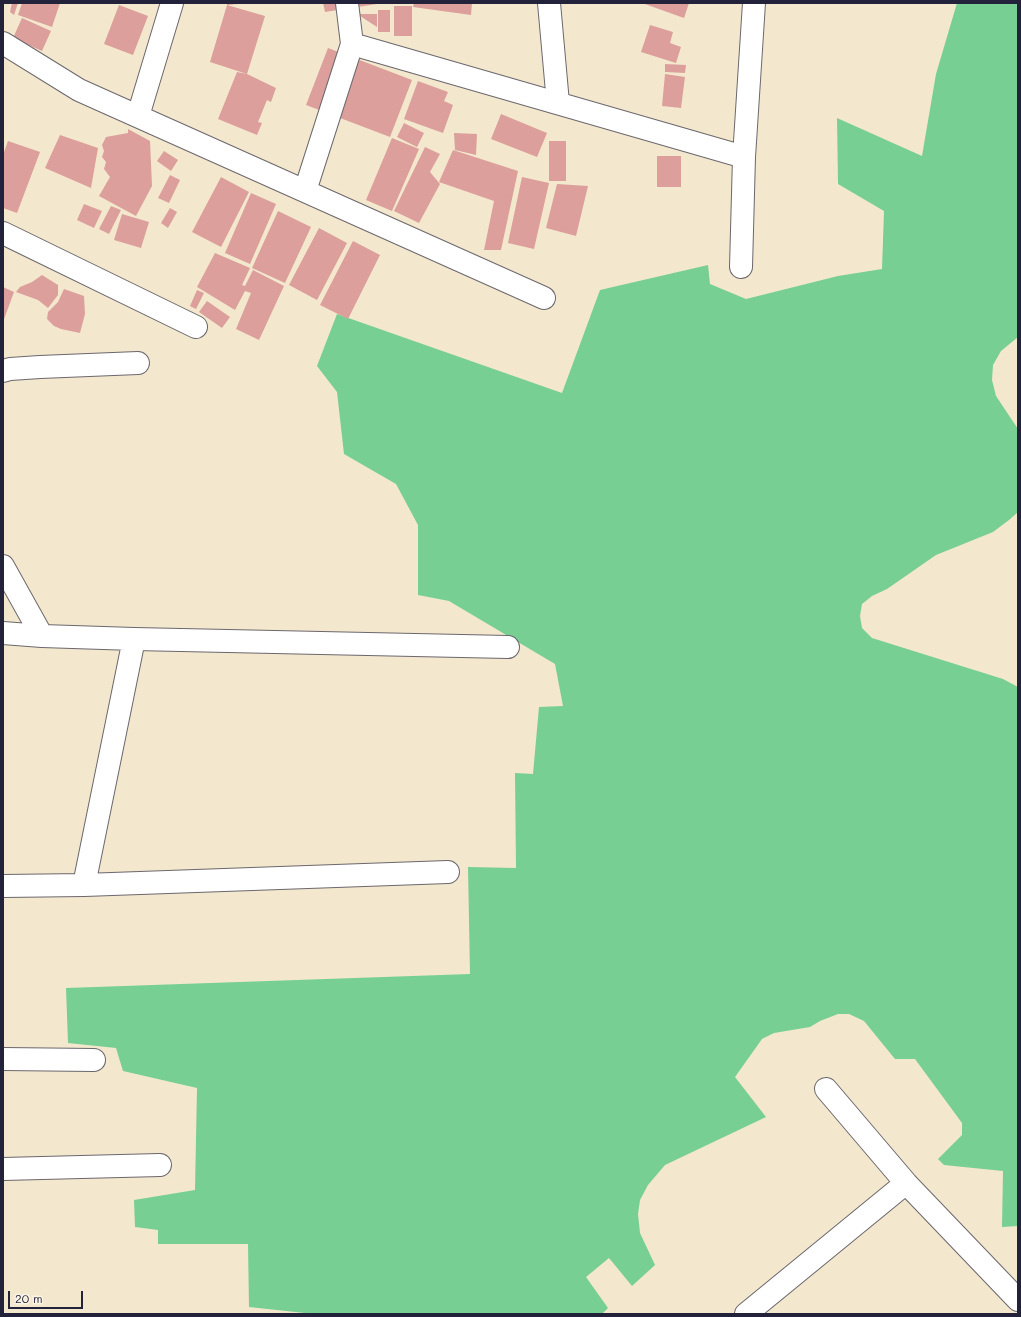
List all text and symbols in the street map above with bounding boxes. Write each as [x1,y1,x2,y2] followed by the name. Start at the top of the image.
[10,1283,85,1309] scale bar
[15,1290,43,1306] text: 20 m

